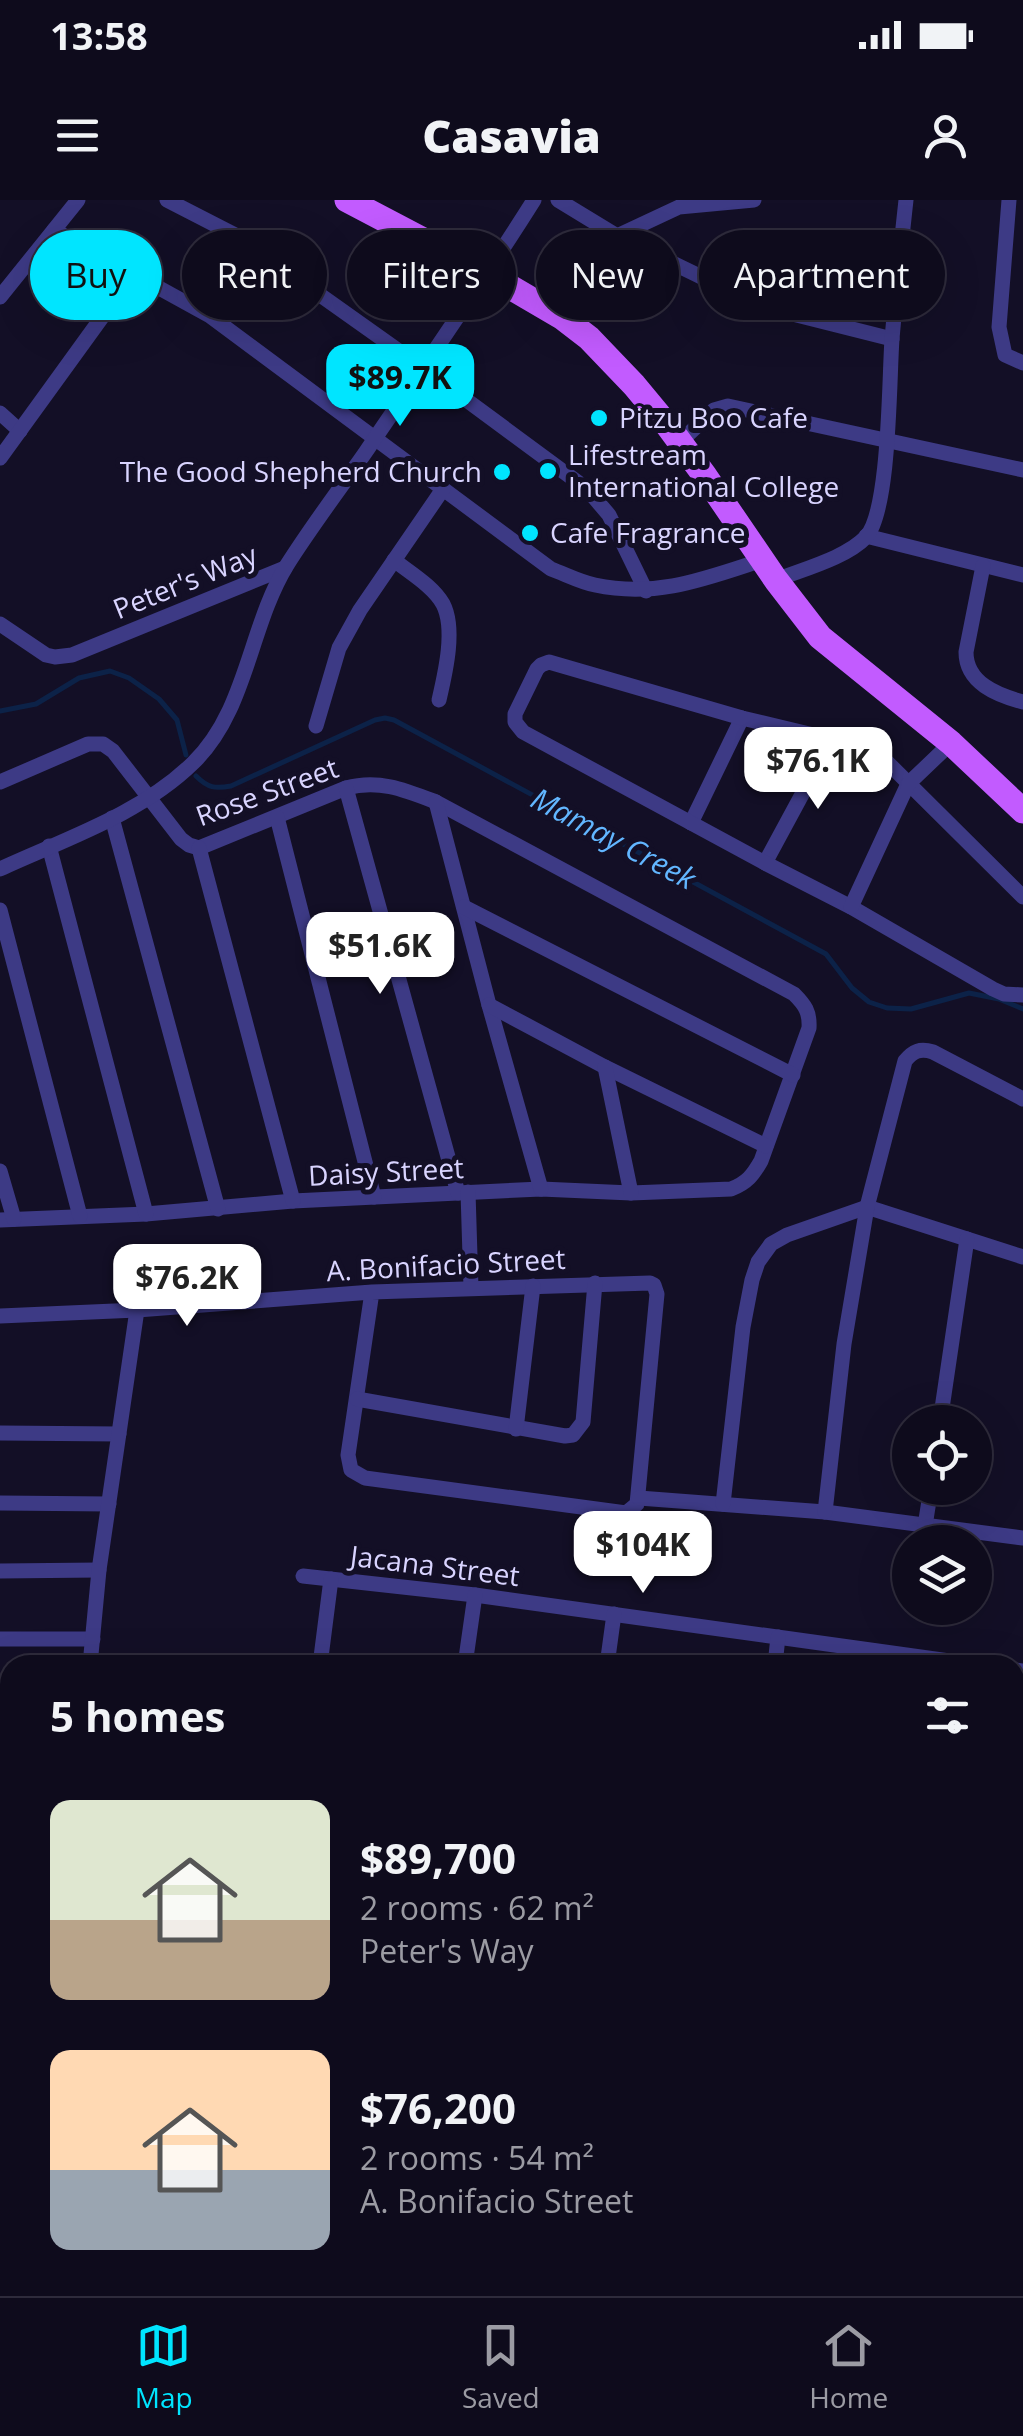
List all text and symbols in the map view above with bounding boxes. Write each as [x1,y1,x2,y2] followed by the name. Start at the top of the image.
[50,9,148,61] text: 13:58
[422,105,601,166] text: Casavia
[50,108,105,163] icon: menu
[918,108,973,163] icon: person
[30,230,162,320] chip: Buy
[182,230,327,320] chip: Rent
[347,230,516,320] chip: Filters
[536,230,679,320] chip: New
[699,230,945,320] chip: Apartment
[319,344,481,429] pin: $89.7K
[348,355,452,398] text: $89.7K
[619,398,808,436] place label: Pitzu Boo Cafe
[588,407,610,429] marker: Pitzu Boo Cafe
[568,435,839,505] place label: Lifestream International College
[120,452,482,490] place label: The Good Shepherd Church
[537,460,559,482] marker: Lifestream International College
[491,461,513,483] marker: The Good Shepherd Church
[550,513,746,551] place label: Cafe Fragrance
[519,522,541,544] marker: Cafe Fragrance
[107,535,263,627] street label: Peter's Way
[737,727,899,812] pin: $76.1K
[766,738,870,781] text: $76.1K
[190,748,343,834] street label: Rose Street
[524,777,704,899] water label: Mamay Creek
[299,912,461,997] pin: $51.6K
[328,923,432,966] text: $51.6K
[307,1148,465,1194] street label: Daisy Street
[325,1239,566,1289] street label: A. Bonifacio Street
[106,1244,268,1329] pin: $76.2K
[135,1255,239,1298] text: $76.2K
[892,1405,992,1625] map controls
[892,1405,992,1505] button: locate
[573,1511,713,1596] pin: $104K
[596,1522,690,1565] text: $104K
[892,1525,992,1625] button: layers
[345,1535,522,1594] street label: Jacana Street
[50,1687,225,1744] text: 5 homes
[920,1688,975,1743] icon: filters
[360,1829,516,1886] text: $89,700
[130,1840,250,1960] icon: home
[360,1886,594,1929] text: 2 rooms · 62 m²
[360,1929,534,1972] text: Peter's Way
[360,2079,516,2136] text: $76,200
[130,2090,250,2210] icon: home
[360,2136,594,2179] text: 2 rooms · 54 m²
[360,2179,633,2222] text: A. Bonifacio Street
[135,2318,193,2416] tab: Map
[462,2318,540,2416] tab: Saved
[809,2318,888,2416] tab: Home

